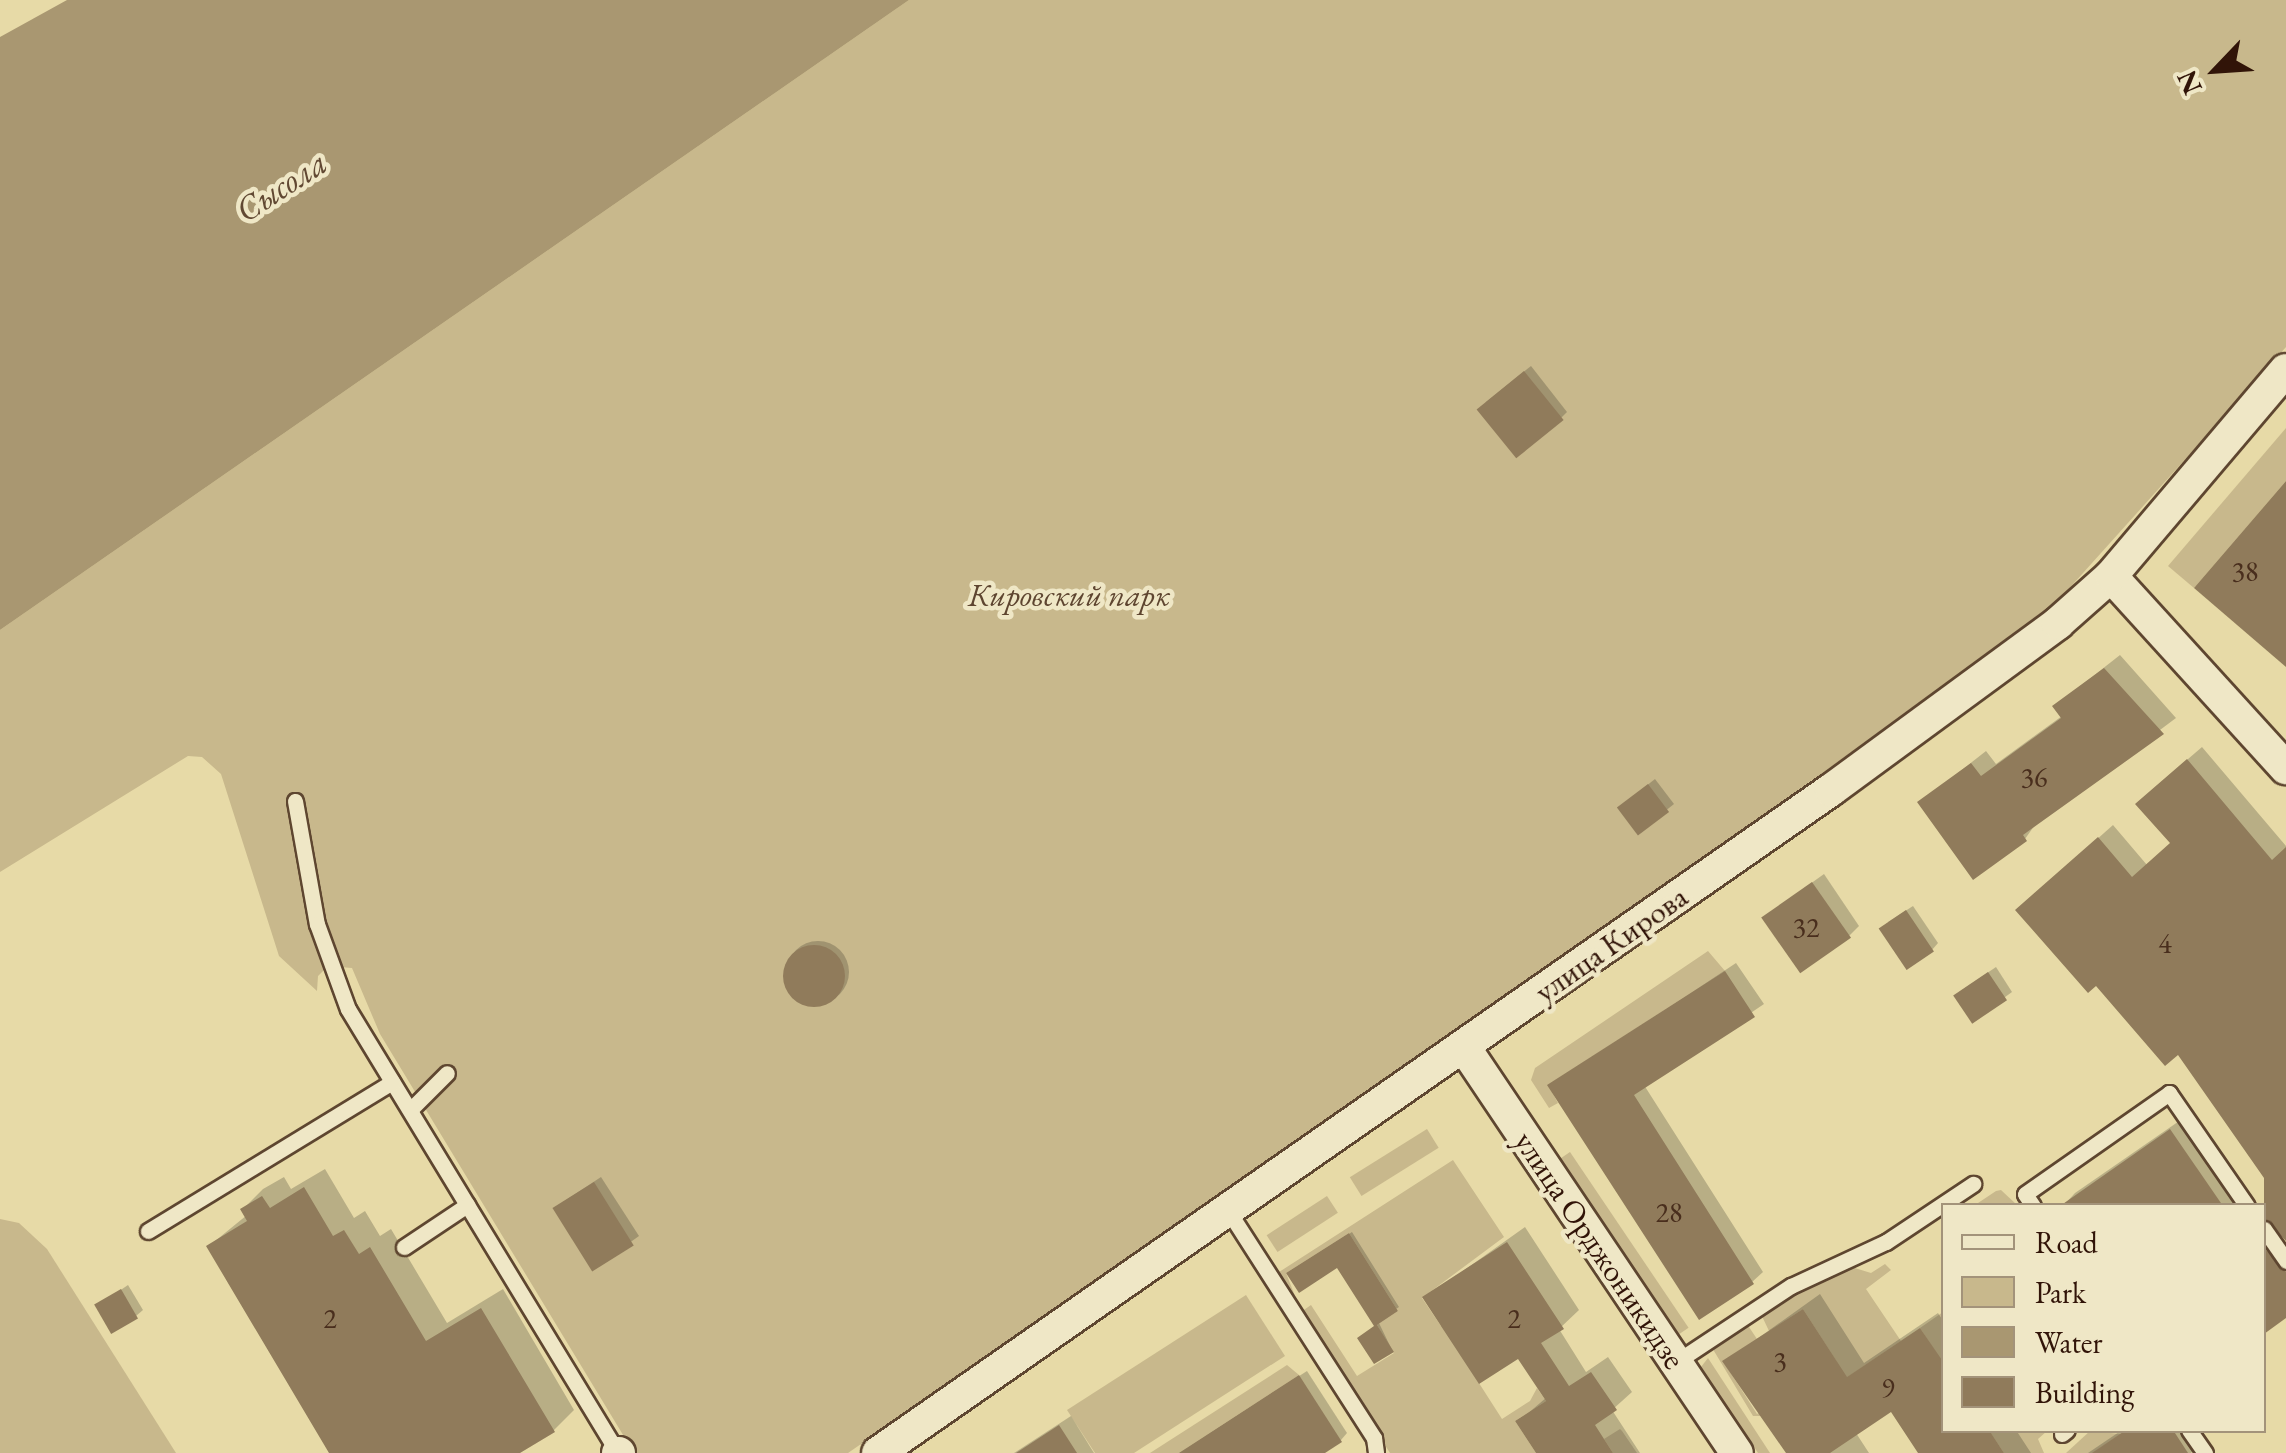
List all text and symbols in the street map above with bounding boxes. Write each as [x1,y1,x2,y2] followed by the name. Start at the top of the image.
[2166,20,2266,120] north arrow
[2168,65,2210,101] text: N
[227,141,335,231] water label: Сысола
[2232,554,2258,588] house number: 38
[968,576,1170,614] park label: Кировский парк
[2021,760,2047,794] house number: 36
[1527,877,1695,1011] street label: улица Кирова
[1793,910,1819,944] house number: 32
[2158,926,2172,960] house number: 4
[1506,1124,1694,1376] street label: улица Орджоникидзе
[1656,1195,1682,1229] house number: 28
[1941,1203,2266,1433] legend
[2035,1223,2098,1262] text: Road
[2035,1273,2086,1312] text: Park
[323,1301,337,1335] house number: 2
[1507,1301,1521,1335] house number: 2
[2035,1323,2103,1362] text: Water
[1773,1344,1787,1378] house number: 3
[1881,1370,1895,1404] house number: 9
[2035,1373,2134,1412] text: Building

